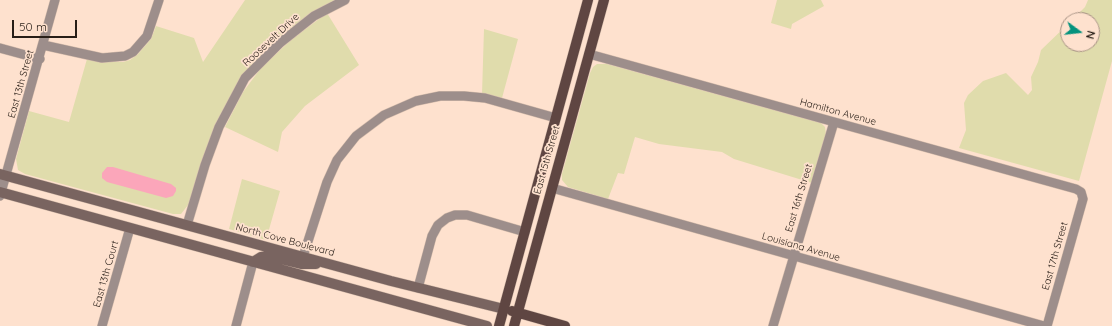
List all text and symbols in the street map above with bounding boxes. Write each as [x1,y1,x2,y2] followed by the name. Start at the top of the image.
[240,11,302,69] street label: Roosevelt Drive
[14,12,79,38] scale bar
[1060,12,1100,52] north arrow
[19,19,47,34] text: 50 m
[1083,29,1098,41] text: N
[5,48,37,120] street label: East 13th Street
[798,96,878,128] street label: Hamilton Avenue
[531,124,563,196] street label: East 15th Street
[783,162,815,234] street label: East 16th Street
[1040,220,1070,292] street label: East 17th Street
[234,221,336,259] street label: North Cove Boulevard
[760,230,842,264] street label: Louisiana Avenue
[91,239,121,309] street label: East 13th Court

